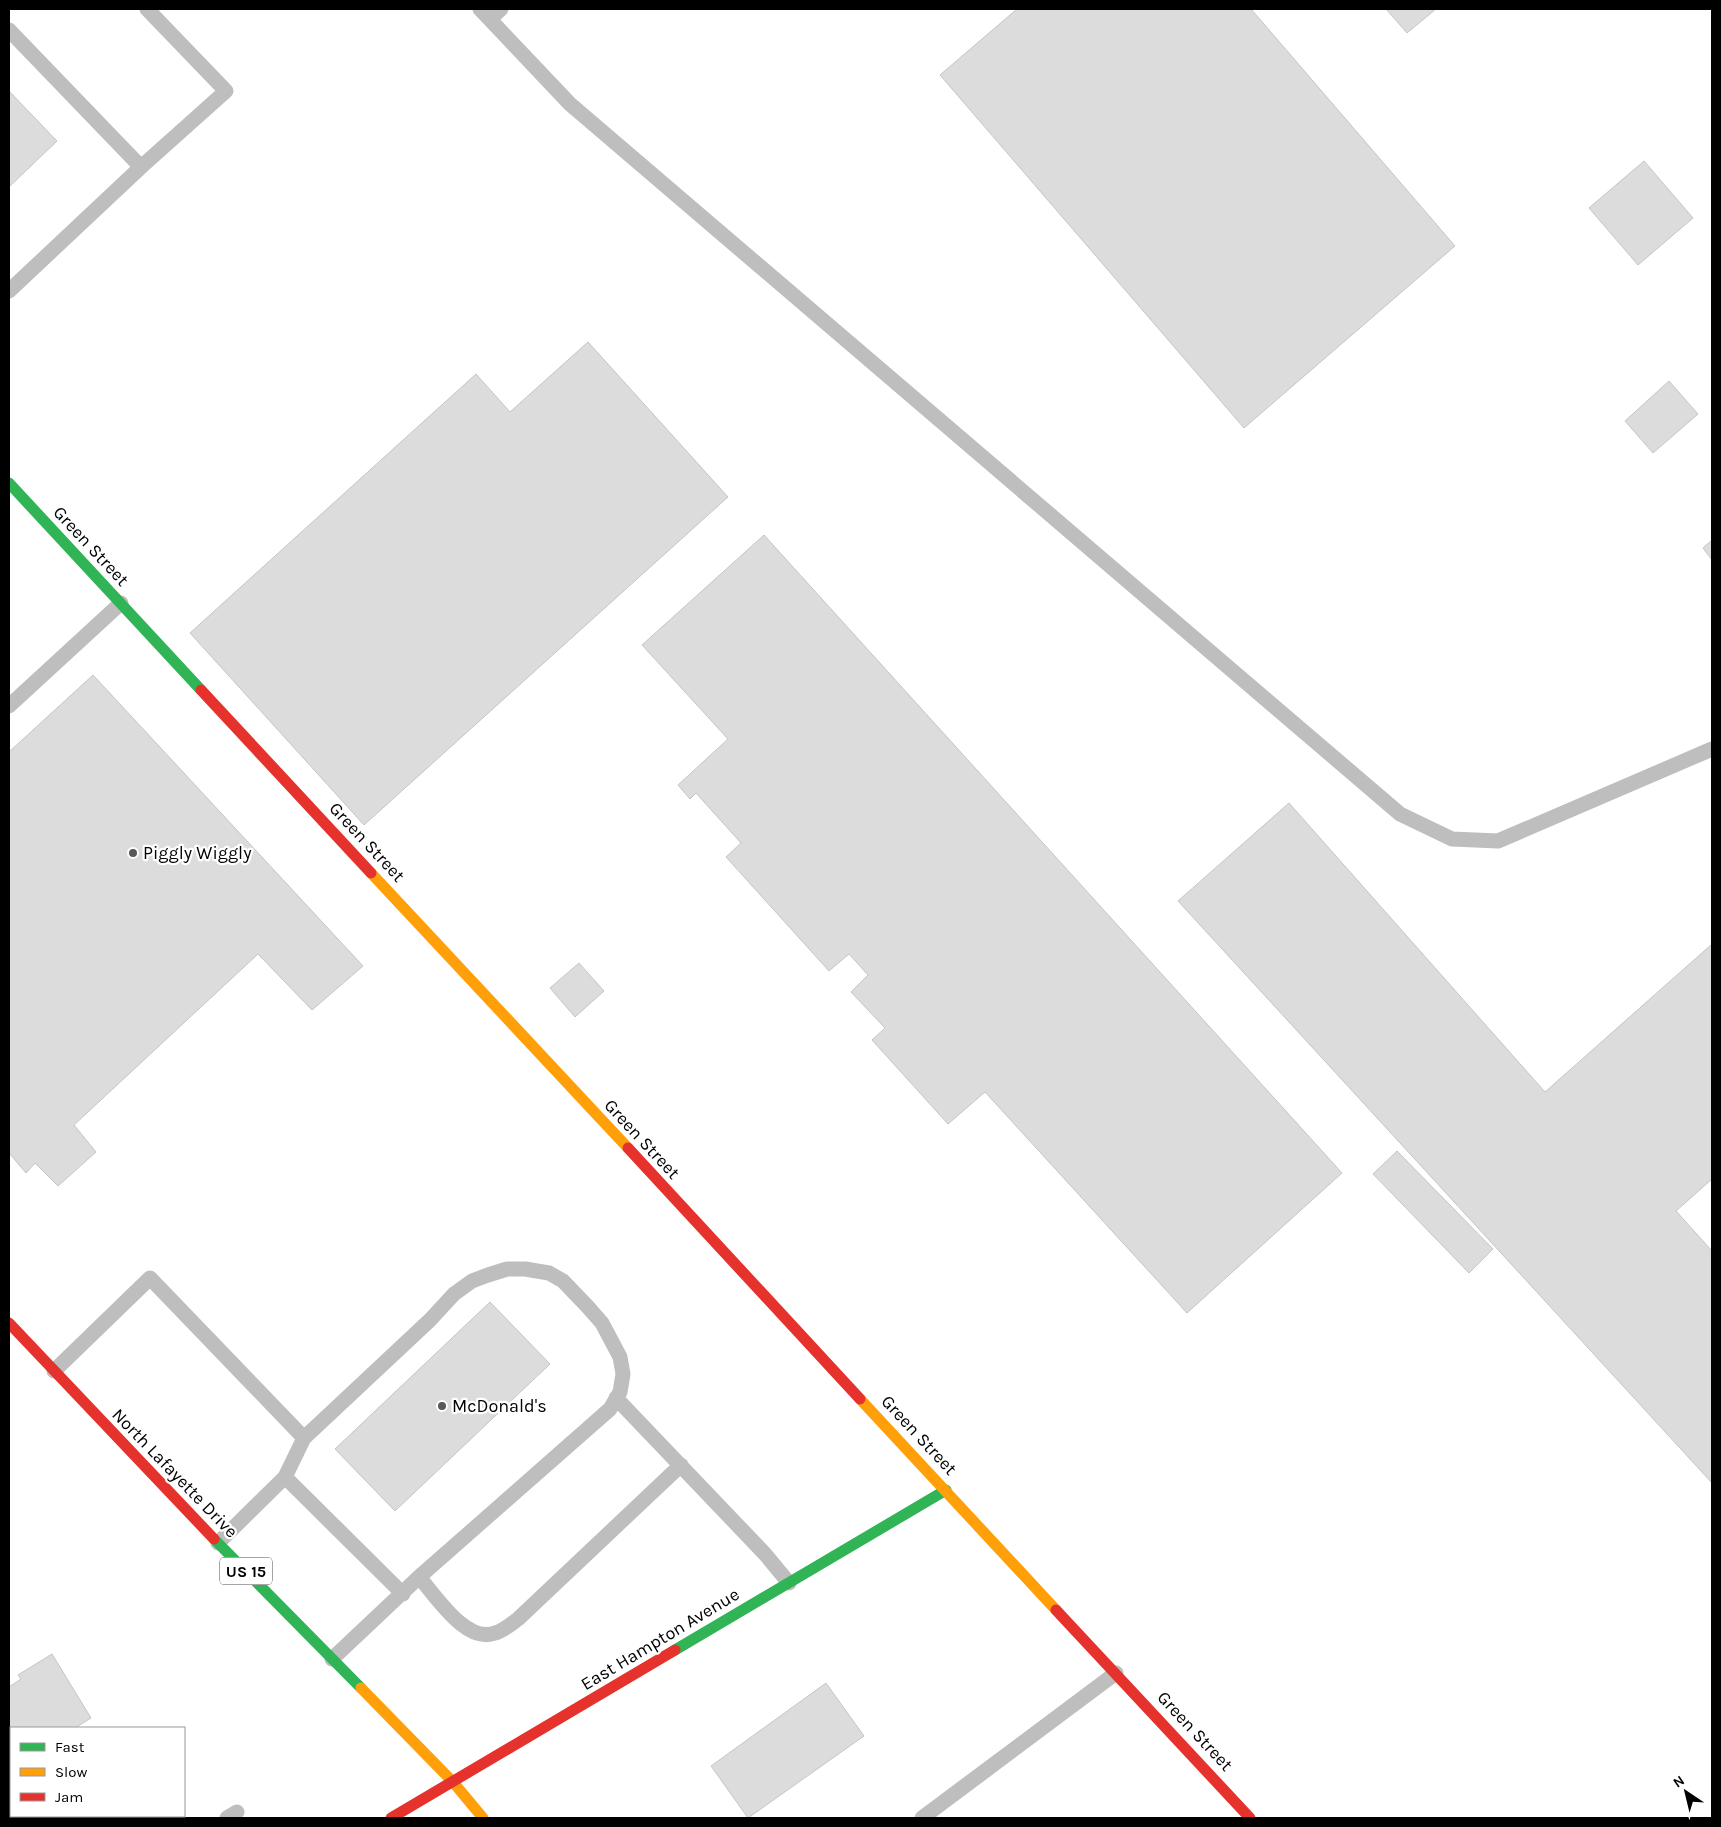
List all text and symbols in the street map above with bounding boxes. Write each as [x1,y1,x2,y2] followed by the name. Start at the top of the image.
[48,502,134,591] street label: Green Street
[324,798,410,887] street label: Green Street
[143,842,252,864] place label: Piggly Wiggly
[127,847,139,859] marker: Piggly Wiggly
[599,1095,685,1184] street label: Green Street
[876,1391,962,1480] street label: Green Street
[452,1395,547,1417] place label: McDonald's
[436,1400,448,1412] marker: McDonald's
[107,1404,243,1542] street label: North Lafayette Drive
[220,1558,272,1584] road number: US 15
[577,1583,743,1695] street label: East Hampton Avenue
[1152,1687,1238,1776] street label: Green Street
[10,1727,185,1817] legend
[55,1738,85,1756] text: Fast
[55,1763,87,1781] text: Slow
[1661,1767,1711,1817] north arrow
[1670,1772,1688,1792] text: N
[55,1788,83,1806] text: Jam

